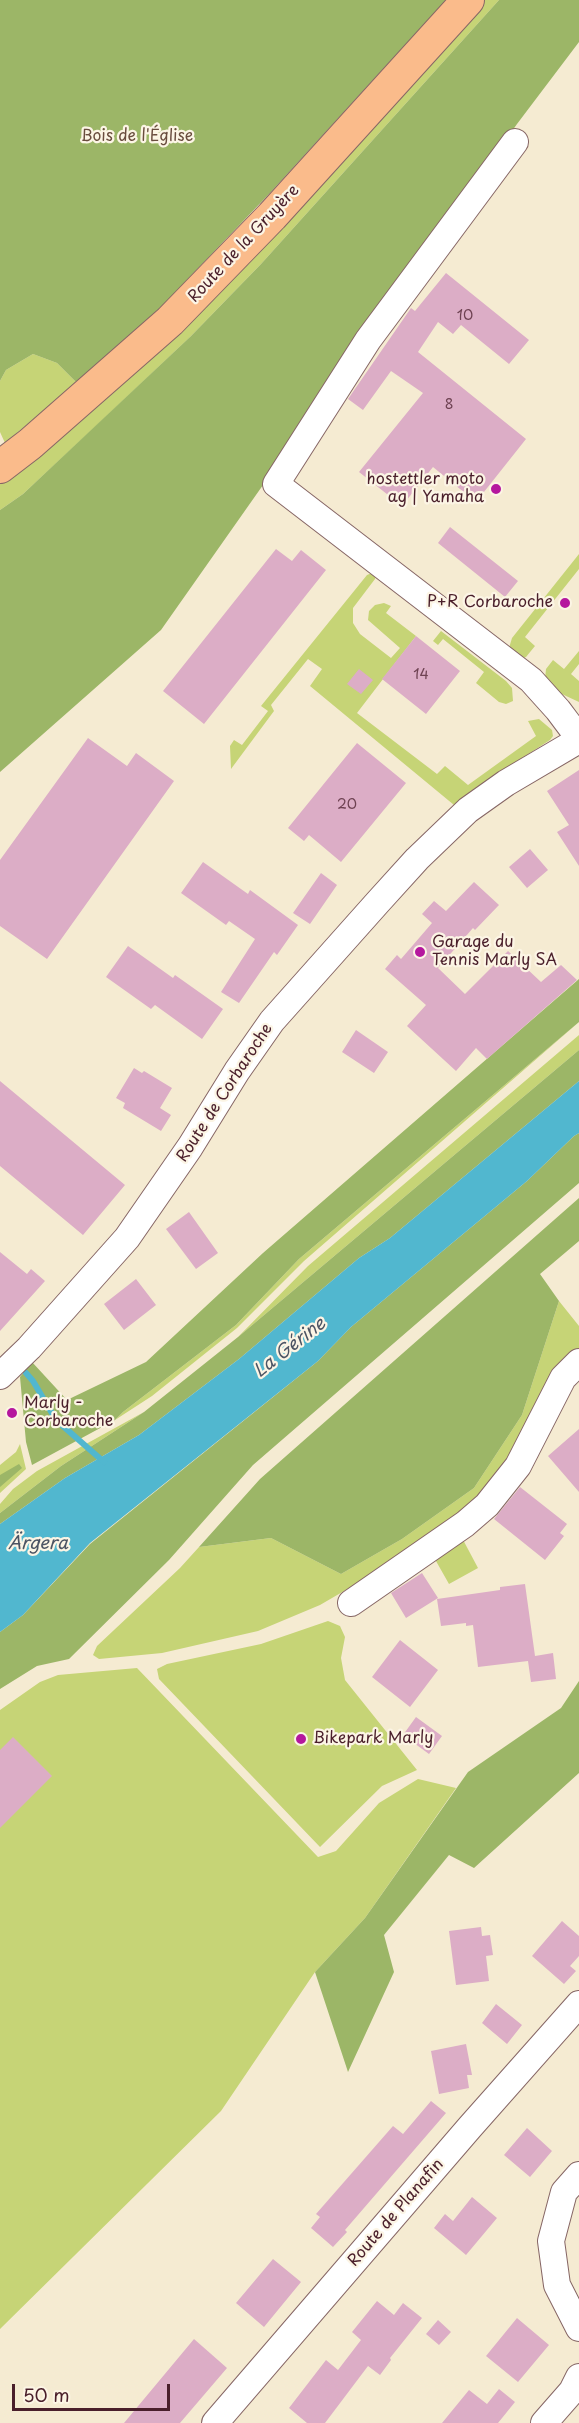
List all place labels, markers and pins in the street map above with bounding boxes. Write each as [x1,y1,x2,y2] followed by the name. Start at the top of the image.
[367,470,484,508] place label: hostettler moto ag | Yamaha
[489,482,503,496] marker: hostettler moto ag | Yamaha
[427,593,553,613] place label: P+R Corbaroche
[558,596,572,610] marker: P+R Corbaroche
[432,933,557,971] place label: Garage du Tennis Marly SA
[413,945,427,959] marker: Garage du Tennis Marly SA
[24,1394,113,1432] place label: Marly - Corbaroche
[5,1406,19,1420] marker: Marly - Corbaroche
[313,1729,433,1749] place label: Bikepark Marly
[294,1732,308,1746] marker: Bikepark Marly

